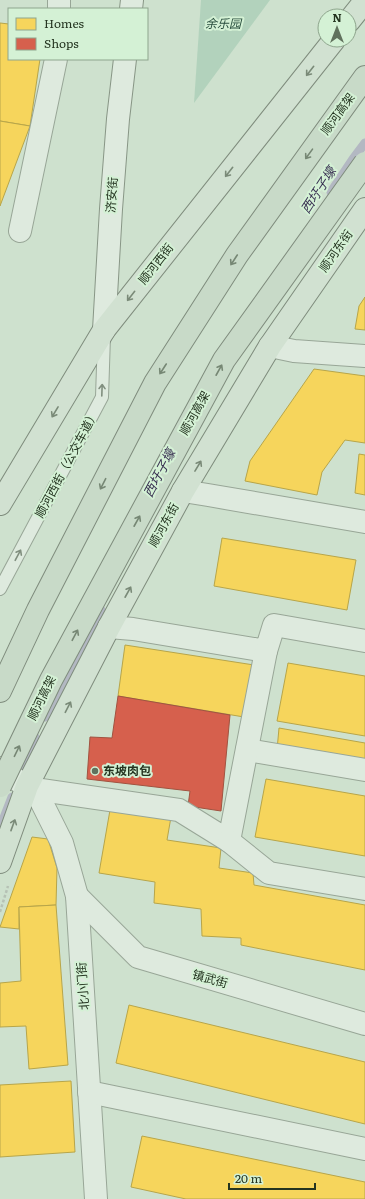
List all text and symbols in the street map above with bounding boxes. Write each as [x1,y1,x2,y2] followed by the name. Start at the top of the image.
[8,8,148,60] legend
[317,8,357,48] north arrow
[332,9,342,25] text: N
[44,14,84,32] text: Homes
[205,14,243,32] park label: 余乐园
[44,34,79,52] text: Shops
[306,65,314,76] one-way arrow
[316,89,359,138] street label: 顺河高架
[305,148,313,159] one-way arrow
[295,161,341,217] water label: 西圩子壕
[225,167,234,178] one-way arrow
[101,176,121,214] street label: 济安街
[314,226,356,275] street label: 顺河东街
[133,239,177,288] street label: 顺河西街
[229,254,237,266] one-way arrow
[127,291,135,302] one-way arrow
[159,363,167,375] one-way arrow
[216,364,223,376] one-way arrow
[99,384,106,397] one-way arrow
[175,387,214,438] street label: 顺河高架
[30,406,102,521] street label: 顺河西街（公交车道）
[51,406,59,418] one-way arrow
[138,444,180,500] water label: 西圩子壕
[195,460,203,472] one-way arrow
[99,478,106,490] one-way arrow
[144,499,183,550] street label: 顺河东街
[133,515,141,527] one-way arrow
[15,549,23,561] one-way arrow
[125,586,133,598] one-way arrow
[72,629,79,641] one-way arrow
[22,672,60,723] street label: 顺河高架
[65,701,72,713] one-way arrow
[14,746,21,758] one-way arrow
[103,761,151,779] place label: 东坡肉包
[90,766,100,776] marker: 东坡肉包
[10,818,17,831] one-way arrow
[71,961,93,1011] street label: 北小门街
[190,964,230,992] street label: 镇武街
[229,1165,315,1191] scale bar
[235,1169,262,1187] text: 20 m

